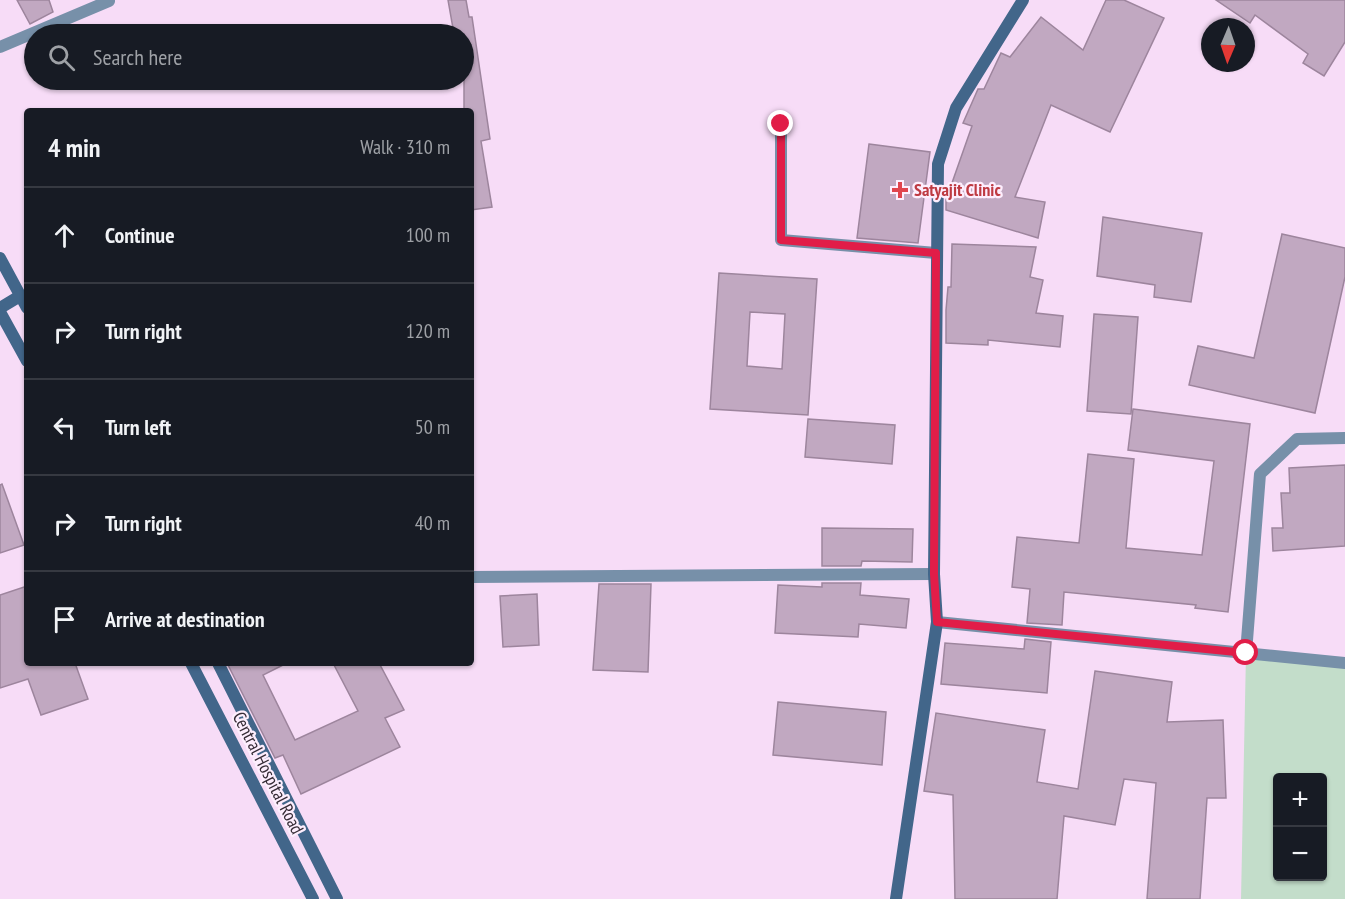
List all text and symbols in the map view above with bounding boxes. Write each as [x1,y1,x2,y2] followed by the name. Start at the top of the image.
[1201,18,1255,72] north arrow
[24,24,474,90] search box
[45,41,78,74] icon: search
[93,43,182,71] text: Search here
[767,110,793,136] route end
[48,131,101,164] text: 4 min
[360,134,450,160] text: Walk · 310 m
[914,178,1001,201] place label: Satyajit Clinic
[891,181,909,199] marker: Satyajit Clinic
[48,219,81,252] icon: ahead
[105,221,175,249] text: Continue
[406,222,450,248] text: 100 m
[48,315,81,348] icon: right
[105,317,182,345] text: Turn right
[406,318,450,344] text: 120 m
[48,411,81,444] icon: left
[105,413,171,441] text: Turn left
[415,414,450,440] text: 50 m
[48,507,81,540] icon: right
[105,509,182,537] text: Turn right
[415,510,450,536] text: 40 m
[48,603,81,636] icon: arrive
[105,605,265,633] text: Arrive at destination
[1232,639,1258,665] route start
[228,708,309,838] street label: Central Hospital Road
[1273,773,1327,881] map controls
[1273,773,1327,827] button: +
[1273,827,1327,881] button: −

